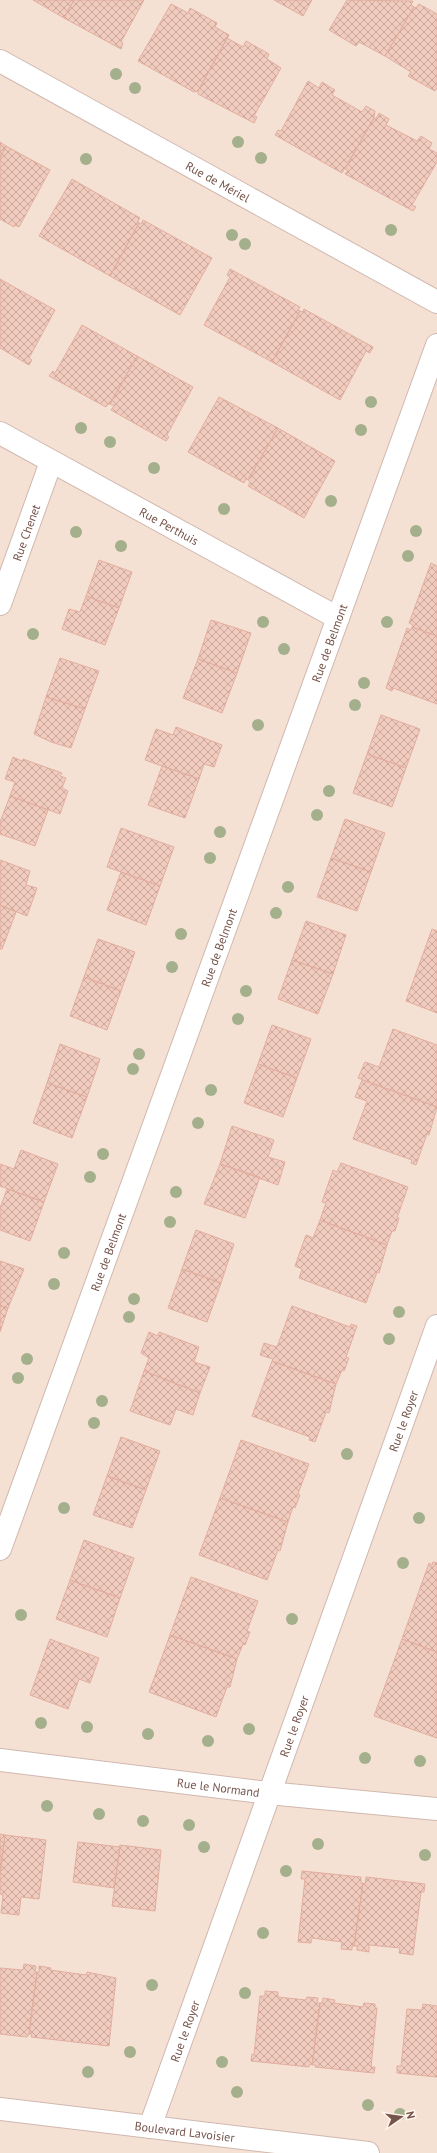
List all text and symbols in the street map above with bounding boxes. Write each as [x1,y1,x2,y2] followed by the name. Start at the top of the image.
[183,157,253,205] street label: Rue de Mériel
[9,502,43,563] street label: Rue Chenet
[137,503,201,548] street label: Rue Perthuis
[308,602,350,684] street label: Rue de Belmont
[197,906,239,989] street label: Rue de Belmont
[87,1211,129,1293] street label: Rue de Belmont
[385,1388,421,1454] street label: Rue le Royer
[276,1693,312,1759] street label: Rue le Royer
[176,1774,260,1799] street label: Rue le Normand
[167,1998,202,2064] street label: Rue le Royer
[381,2097,421,2137] north arrow
[403,2110,418,2120] text: N
[134,2118,235,2144] street label: Boulevard Lavoisier

